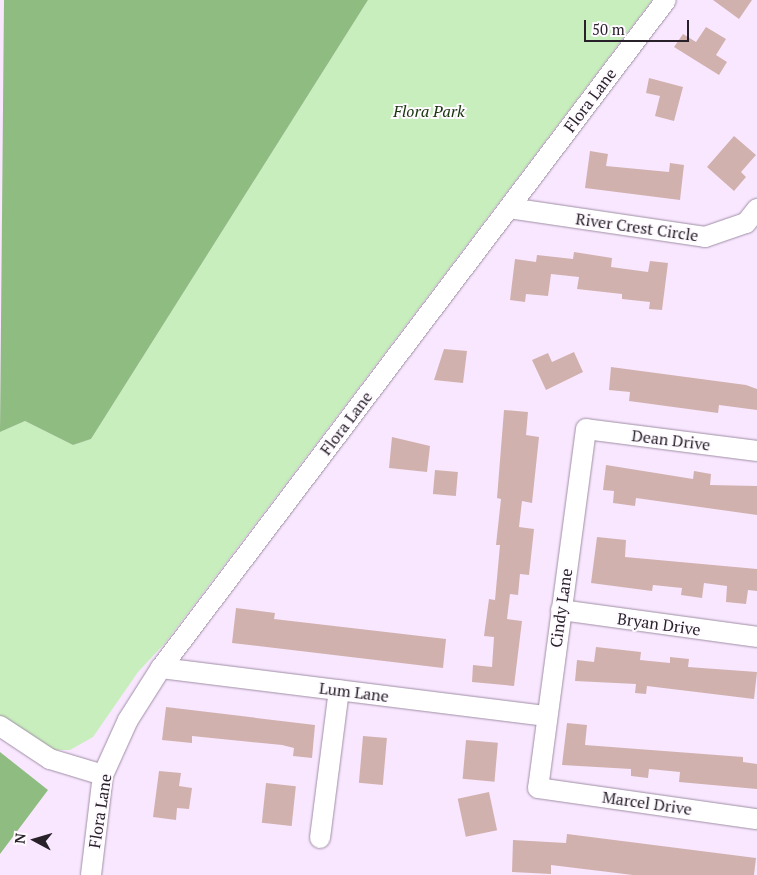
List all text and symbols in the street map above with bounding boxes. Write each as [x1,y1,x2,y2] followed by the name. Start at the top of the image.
[587,10,692,42] scale bar
[592,19,625,39] text: 50 m
[560,64,620,136] street label: Flora Lane
[393,101,465,121] park label: Flora Park
[574,209,700,245] street label: River Crest Circle
[316,387,376,459] street label: Flora Lane
[631,426,711,454] street label: Dean Drive
[546,567,576,649] street label: Cindy Lane
[616,609,702,639] street label: Bryan Drive
[318,678,390,706] street label: Lum Lane
[85,773,115,849] street label: Flora Lane
[601,787,693,819] street label: Marcel Drive
[10,815,60,865] north arrow
[10,832,30,845] text: N

